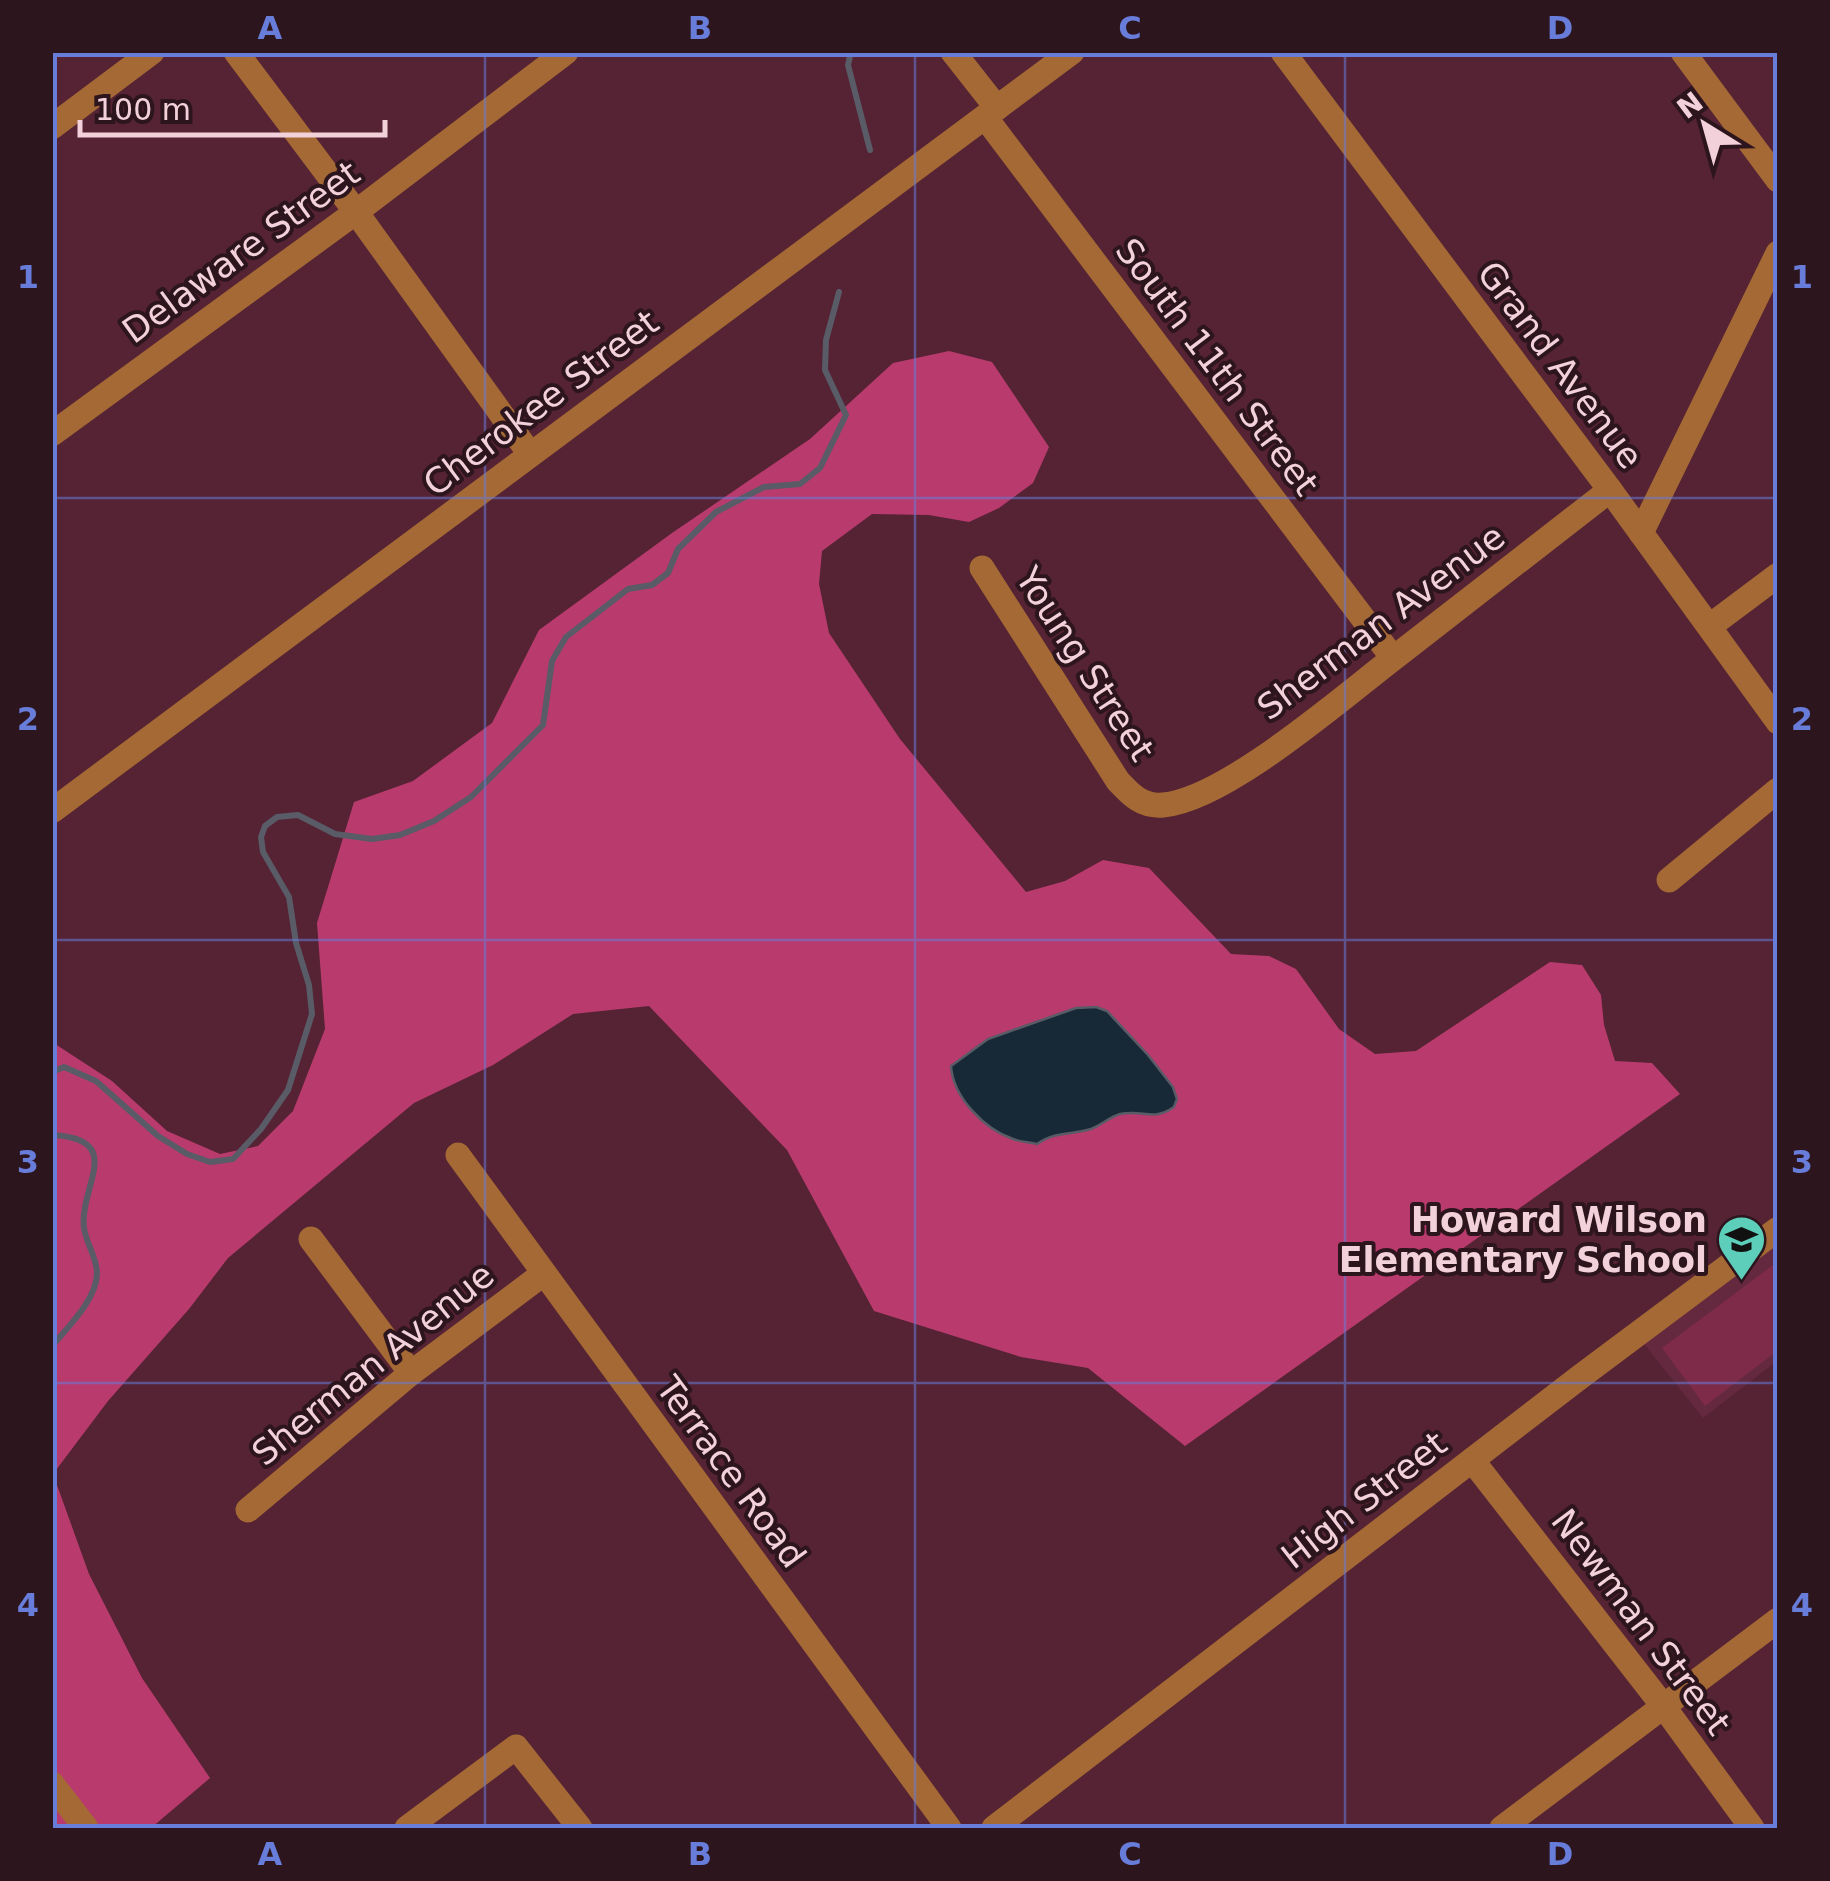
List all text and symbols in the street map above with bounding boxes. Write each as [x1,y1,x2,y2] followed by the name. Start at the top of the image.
[258,9,283,47] text: A
[688,9,712,47] text: B
[1118,9,1142,47] text: C
[1547,9,1573,47] text: D
[80,75,385,137] scale bar
[1655,75,1755,175] north arrow
[1671,85,1710,126] text: N
[95,92,191,127] text: 100 m
[115,153,367,351] street label: Delaware Street
[1108,231,1326,503] street label: South 11th Street
[1469,254,1651,476] street label: Grand Avenue
[17,258,39,296] text: 1
[1791,258,1813,296] text: 1
[416,302,666,504] street label: Cherokee Street
[1250,516,1512,728] street label: Sherman Avenue
[1007,559,1162,768] street label: Young Street
[17,700,39,738] text: 2
[1791,700,1813,738] text: 2
[17,1143,39,1181] text: 3
[1791,1143,1813,1181] text: 3
[1339,1200,1707,1280] place label: Howard Wilson Elementary School
[1716,1214,1768,1282] school or university icon: Howard Wilson Elementary School
[244,1255,502,1473] street label: Sherman Avenue
[648,1368,814,1575] street label: Terrace Road
[1274,1423,1454,1577] street label: High Street
[1543,1502,1739,1742] street label: Newman Street
[17,1586,39,1624] text: 4
[1791,1586,1813,1624] text: 4
[258,1835,283,1873] text: A
[688,1835,712,1873] text: B
[1118,1835,1142,1873] text: C
[1547,1835,1573,1873] text: D

